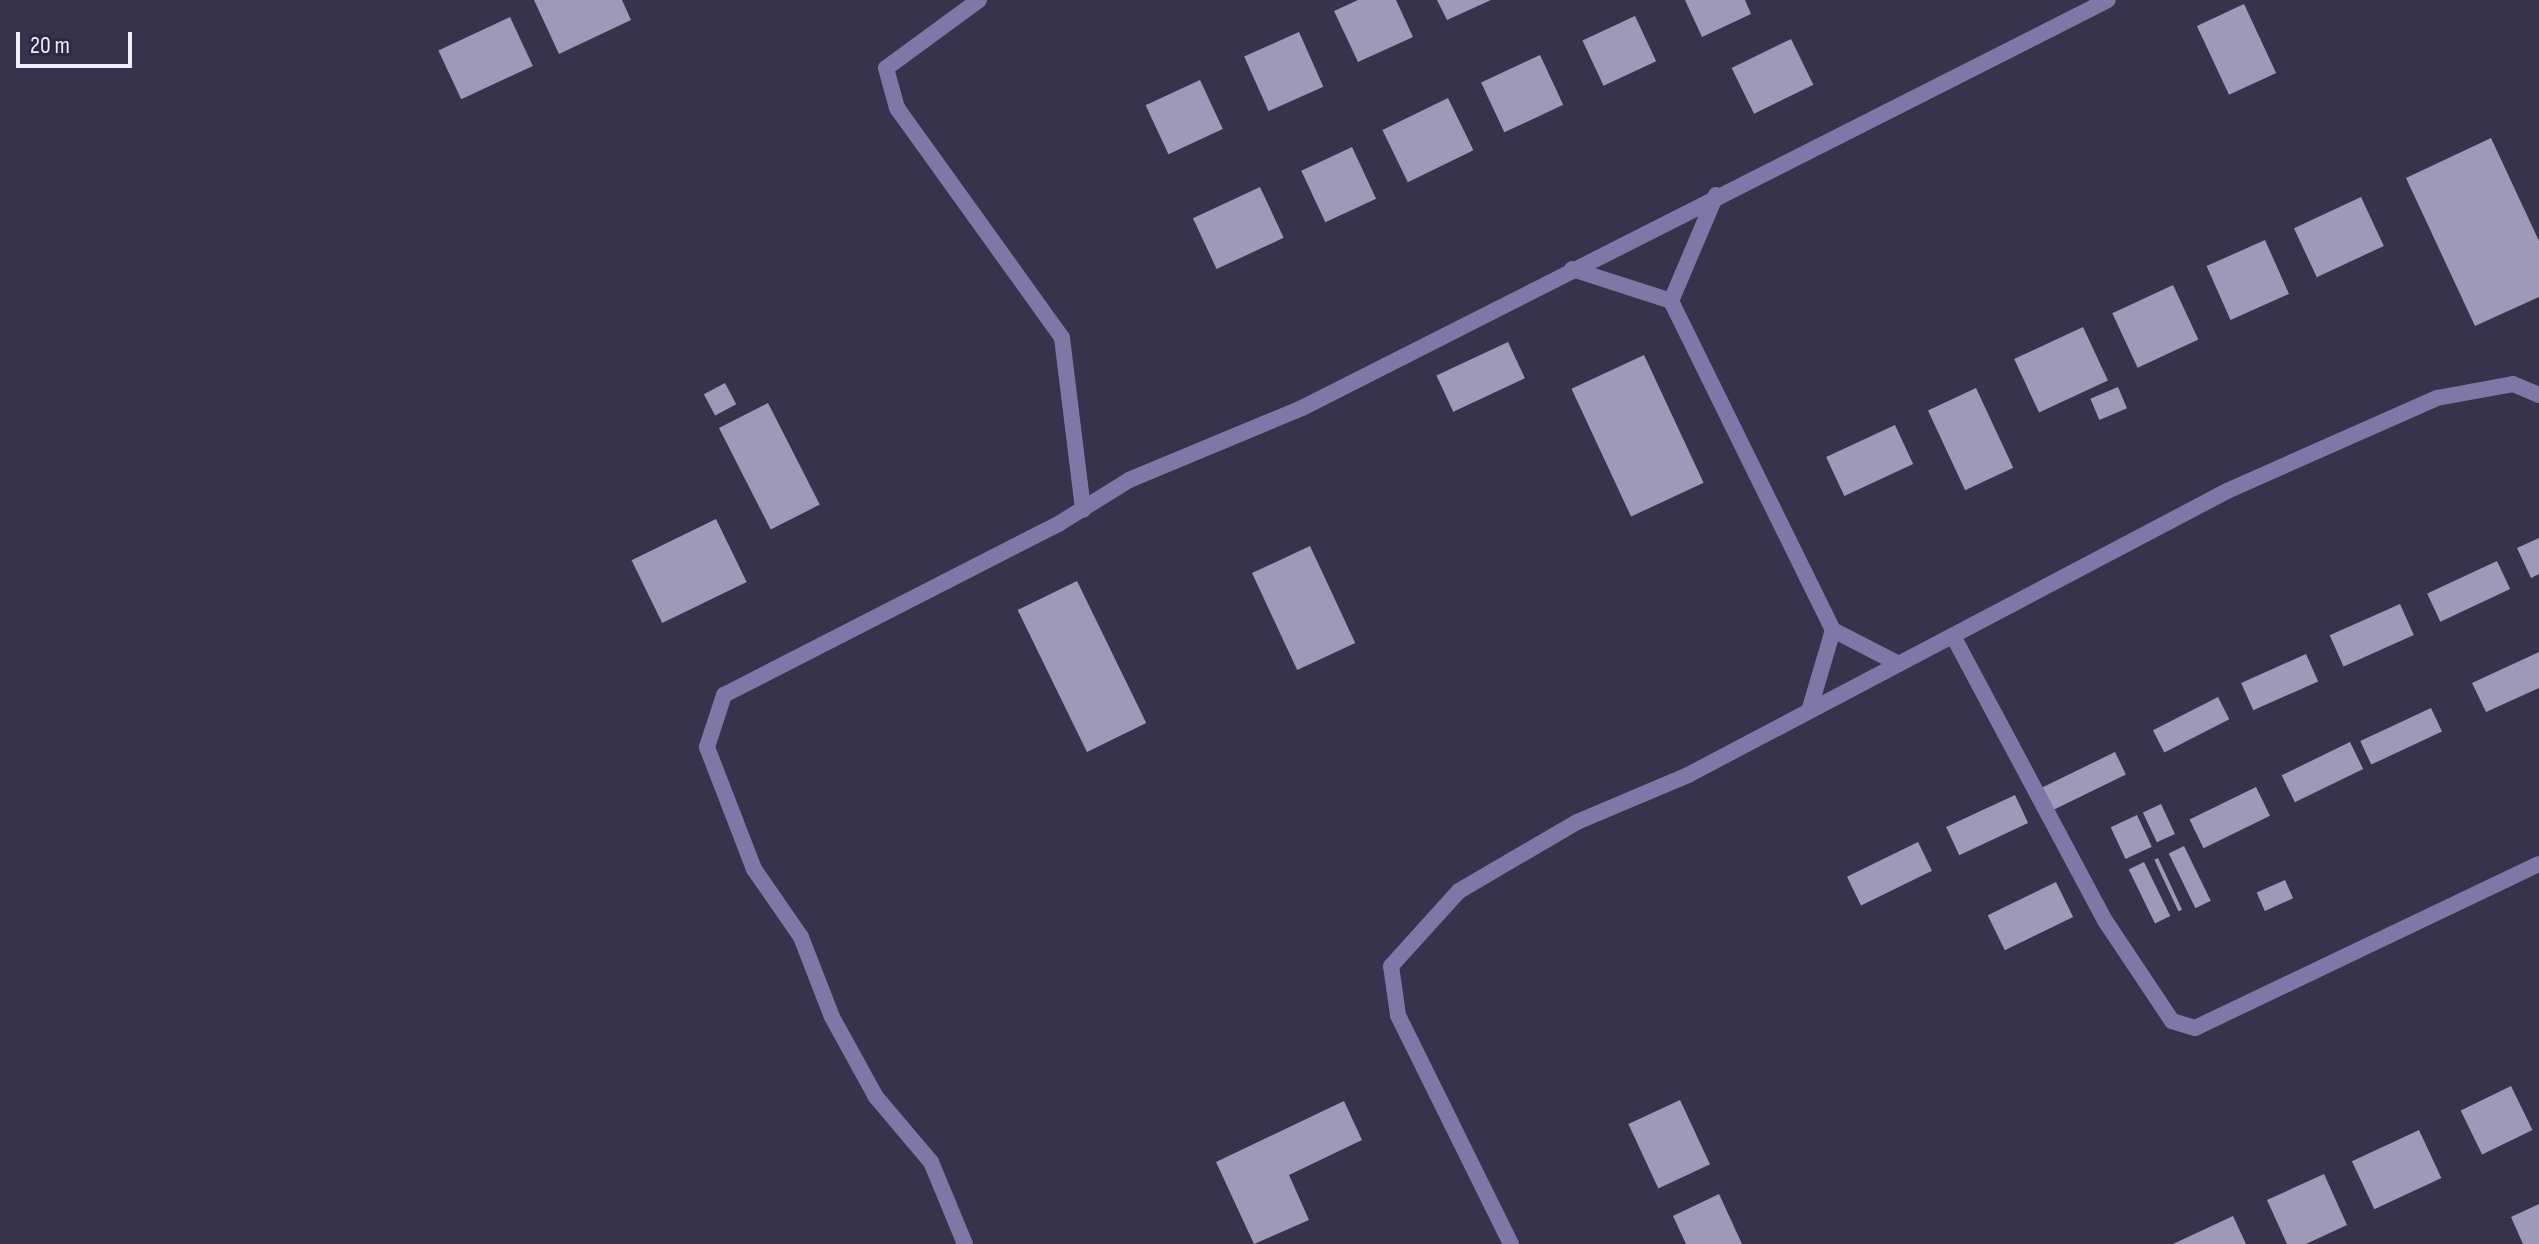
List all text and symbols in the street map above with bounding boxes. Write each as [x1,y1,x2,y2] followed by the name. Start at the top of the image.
[20,16,136,66] scale bar
[30,31,70,60] text: 20 m

